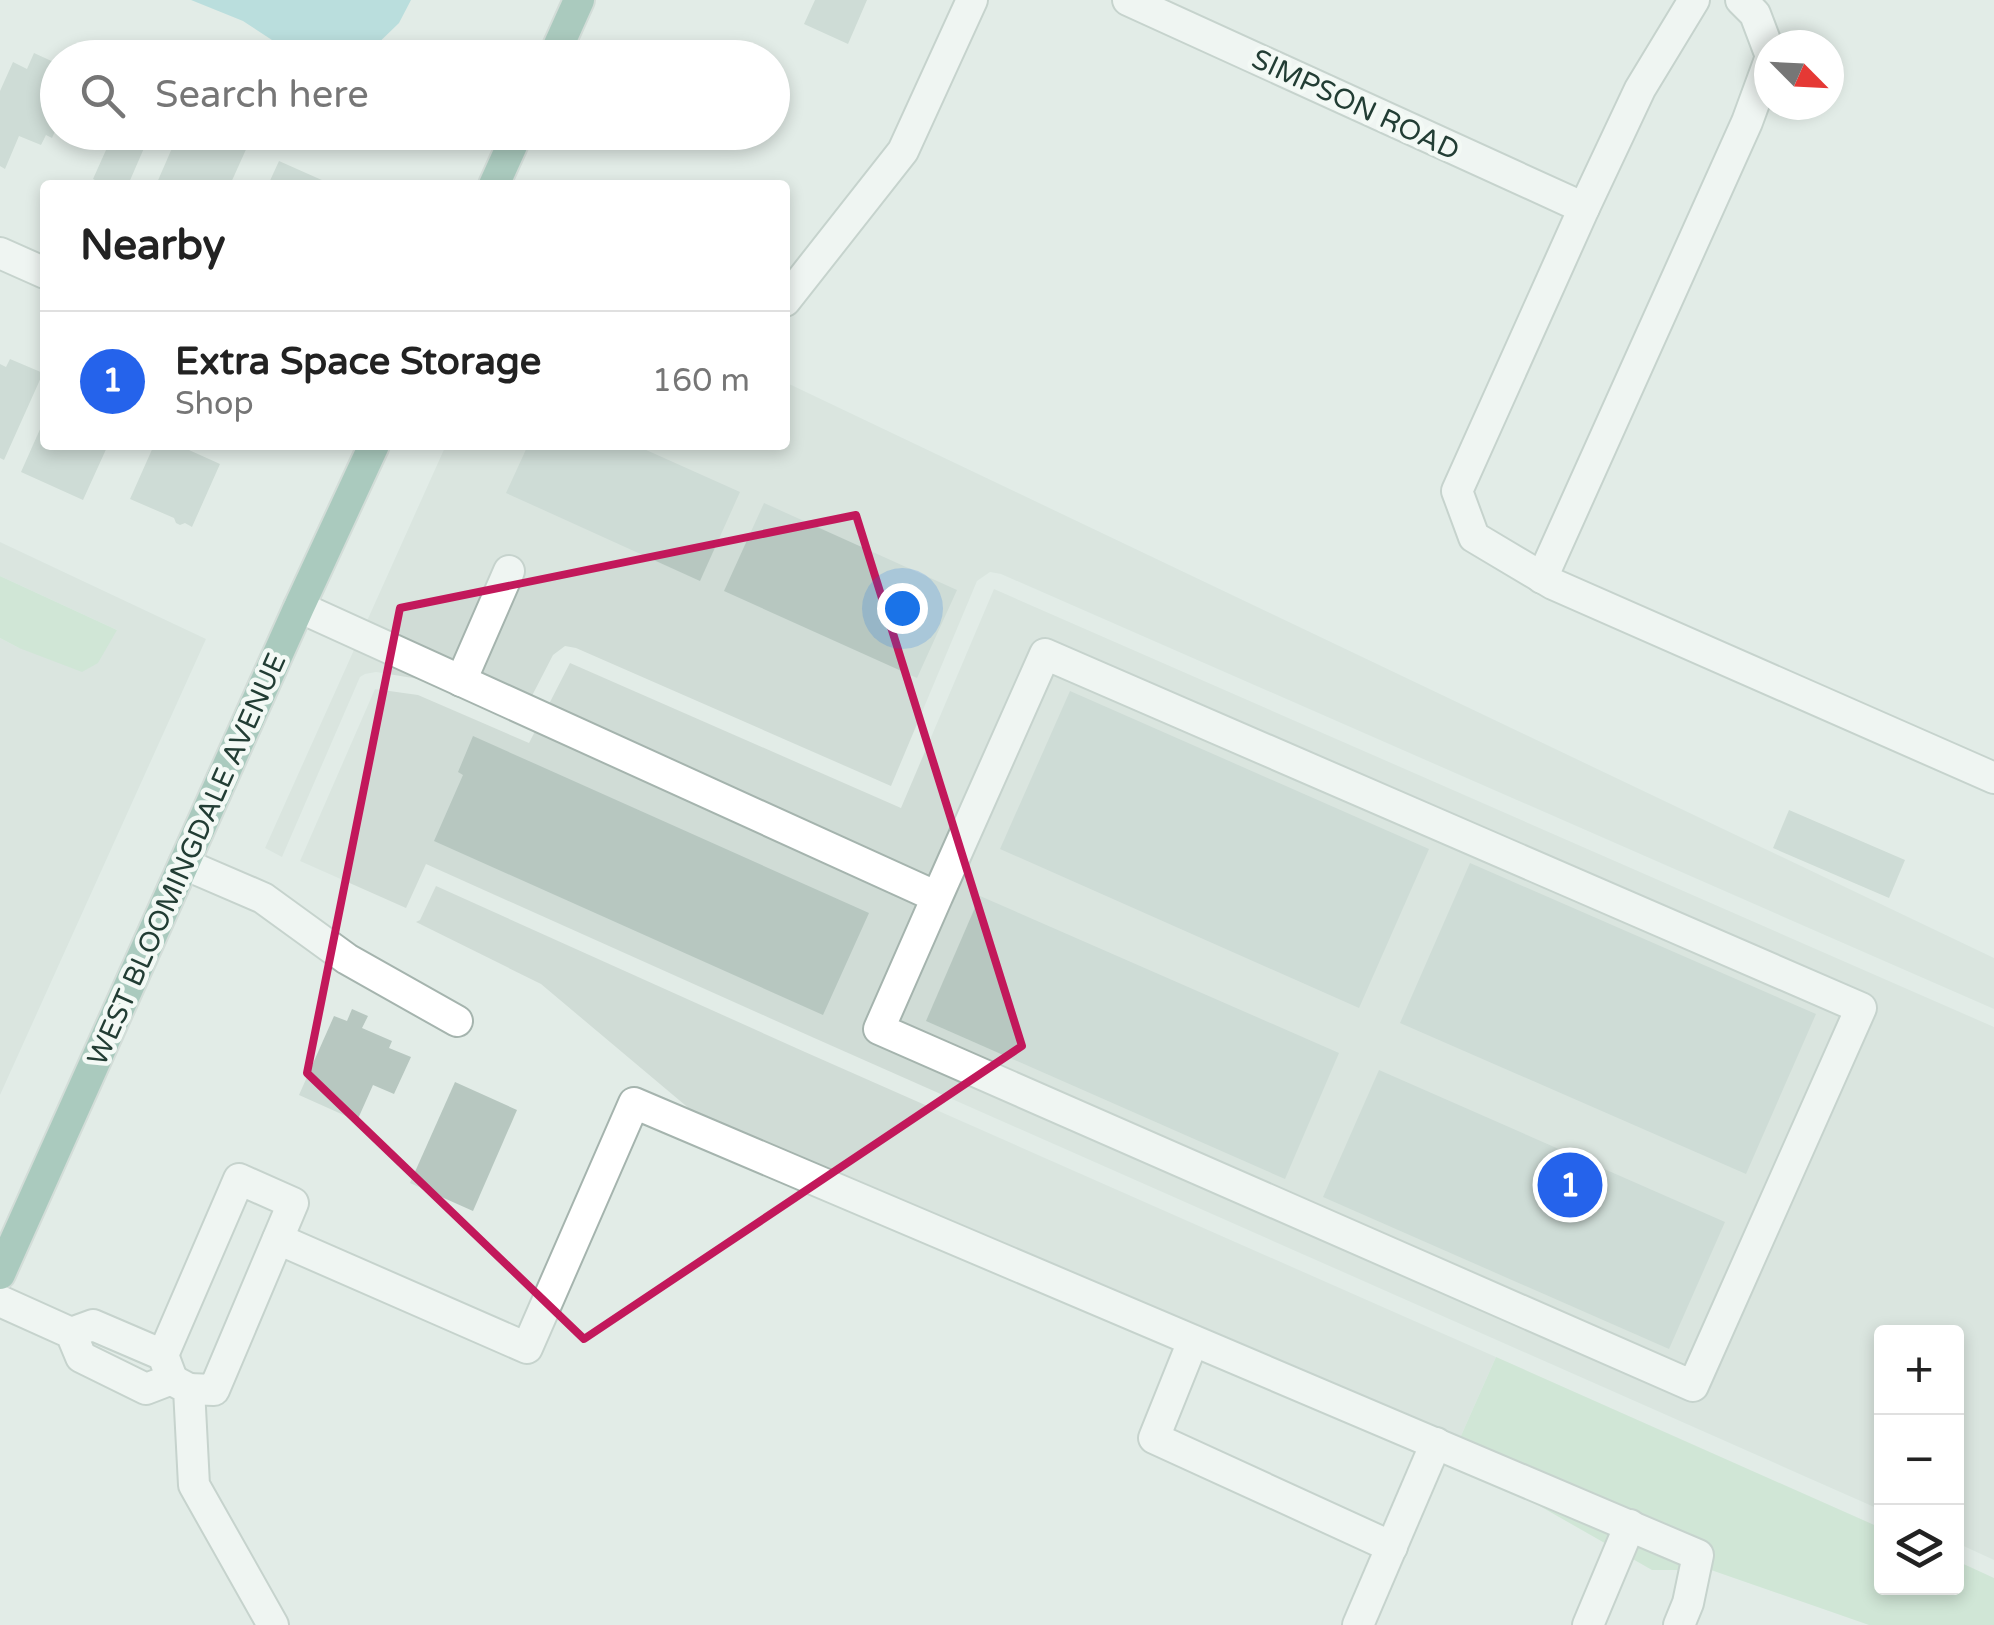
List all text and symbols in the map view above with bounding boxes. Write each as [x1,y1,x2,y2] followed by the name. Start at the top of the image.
[1754,30,1844,120] north arrow
[40,40,790,150] search box
[1246,42,1465,168] street label: SIMPSON ROAD
[75,68,130,123] icon: search
[155,72,369,118] text: Search here
[80,220,225,271] text: Nearby
[175,339,541,385] text: Extra Space Storage
[102,362,123,400] text: 1
[652,362,750,400] text: 160 m
[175,385,254,423] text: Shop
[877,583,928,634] your location
[80,648,293,1071] street label: WEST BLOOMINGDALE AVENUE
[1538,1148,1602,1222] pin: 1
[1874,1325,1964,1595] map controls
[1874,1325,1964,1415] button: +
[1874,1415,1964,1505] button: −
[1874,1505,1964,1595] button: layers

